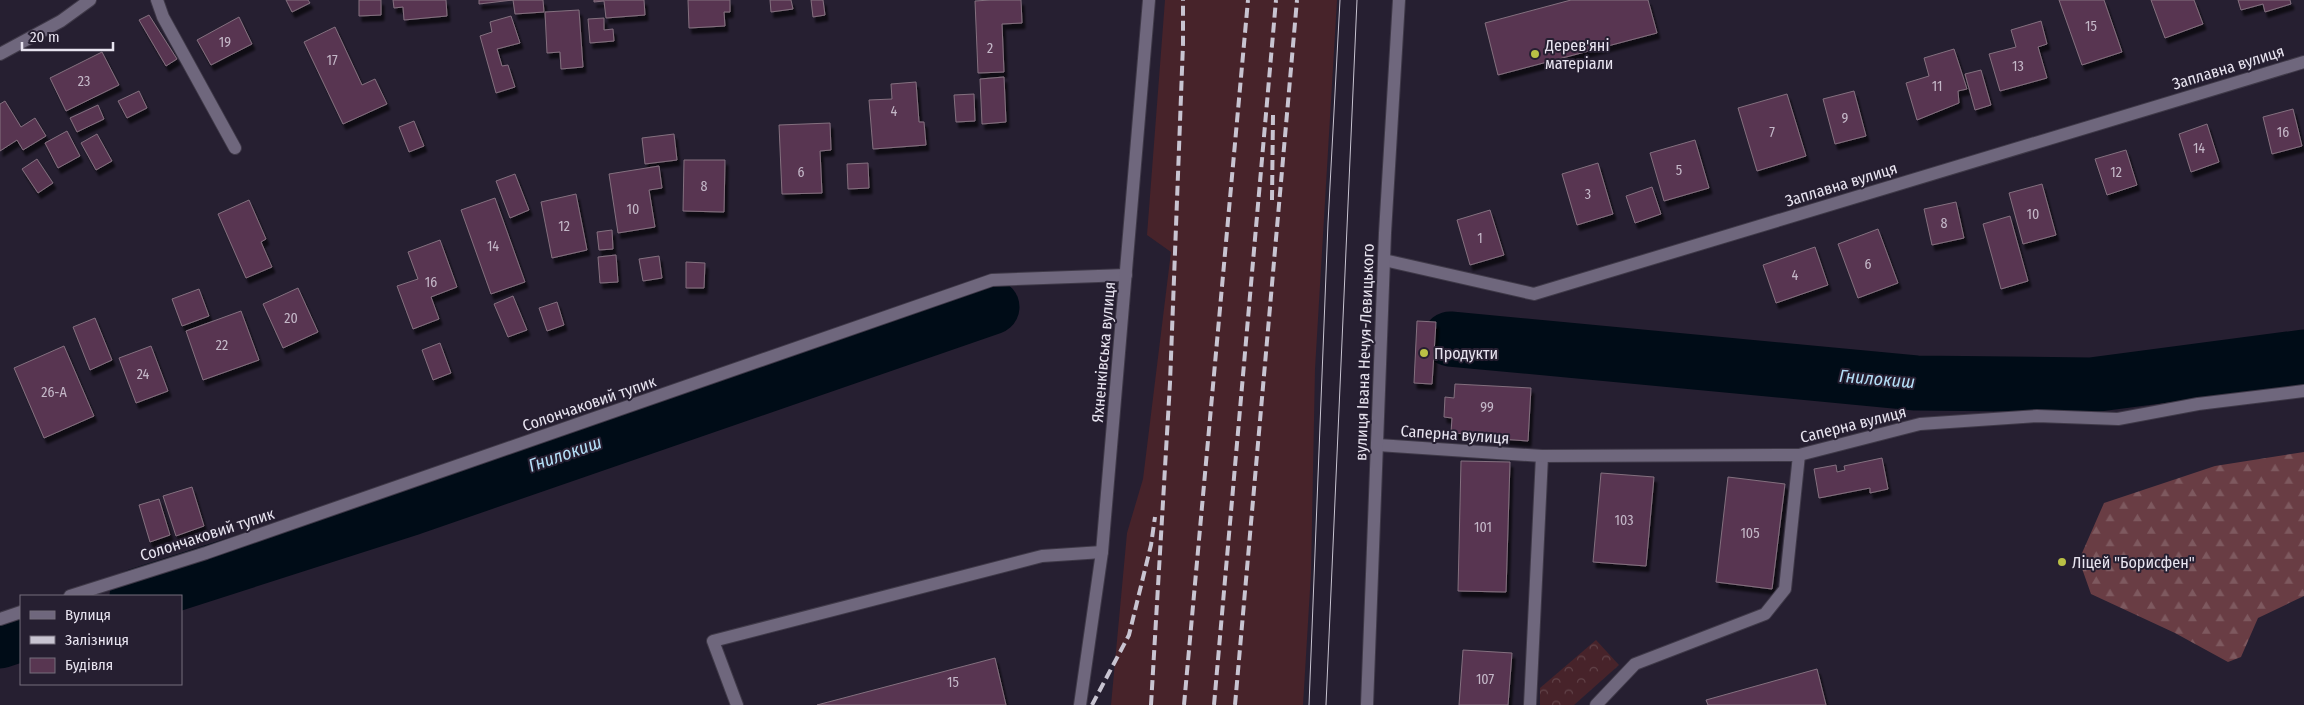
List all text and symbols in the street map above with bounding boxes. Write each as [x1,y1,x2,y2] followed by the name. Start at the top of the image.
[2085,18,2097,35] house number: 15
[22,20,114,52] scale bar
[30,28,60,46] text: 20 m
[219,34,231,51] house number: 19
[1544,36,1613,73] place label: Дерев'янi матерiали
[987,40,993,57] house number: 2
[2170,41,2286,94] street label: Заплавна вулиця
[1529,48,1541,60] marker: Дерев'янi матерiали
[326,52,338,69] house number: 17
[2012,58,2024,75] house number: 13
[78,73,90,90] house number: 23
[1932,78,1942,95] house number: 11
[891,103,898,120] house number: 4
[1842,110,1849,127] house number: 9
[1769,124,1775,141] house number: 7
[2277,124,2289,141] house number: 16
[2193,140,2205,157] house number: 14
[1783,158,1899,211] street label: Заплавна вулиця
[1676,162,1682,179] house number: 5
[798,164,805,181] house number: 6
[2110,164,2122,181] house number: 12
[701,178,708,195] house number: 8
[1585,186,1591,203] house number: 3
[627,201,639,218] house number: 10
[2027,206,2039,223] house number: 10
[1941,215,1948,232] house number: 8
[558,218,570,235] house number: 12
[1477,230,1483,247] house number: 1
[487,238,499,255] house number: 14
[1351,243,1378,461] street label: вулиця Івана Нечуя-Левицького
[1865,256,1872,273] house number: 6
[1792,267,1799,284] house number: 4
[425,274,437,291] house number: 16
[1088,281,1119,423] street label: Яхненківська вулиця
[284,310,298,327] house number: 20
[216,337,228,354] house number: 22
[1434,344,1498,363] place label: Продукти
[1418,347,1430,359] marker: Продукти
[1838,365,1916,393] water label: Гнилокиш
[137,366,150,383] house number: 24
[520,372,659,435] street label: Солончаковий тупик
[41,384,67,401] house number: 26-А
[1480,399,1494,416] house number: 99
[1798,402,1908,447] street label: Саперна вулиця
[1400,421,1510,448] street label: Саперна вулиця
[525,431,605,477] water label: Гнилокиш
[138,504,277,565] street label: Солончаковий тупик
[1615,512,1633,529] house number: 103
[1474,519,1492,536] house number: 101
[1740,525,1760,542] house number: 105
[2072,553,2195,572] place label: Ліцей "Борисфен"
[2056,556,2068,568] marker: Ліцей "Борисфен"
[20,595,182,685] legend
[65,606,111,624] text: Вулиця
[65,631,129,649] text: Залізниця
[65,656,113,674] text: Будівля
[1476,671,1494,688] house number: 107
[947,674,959,691] house number: 15

